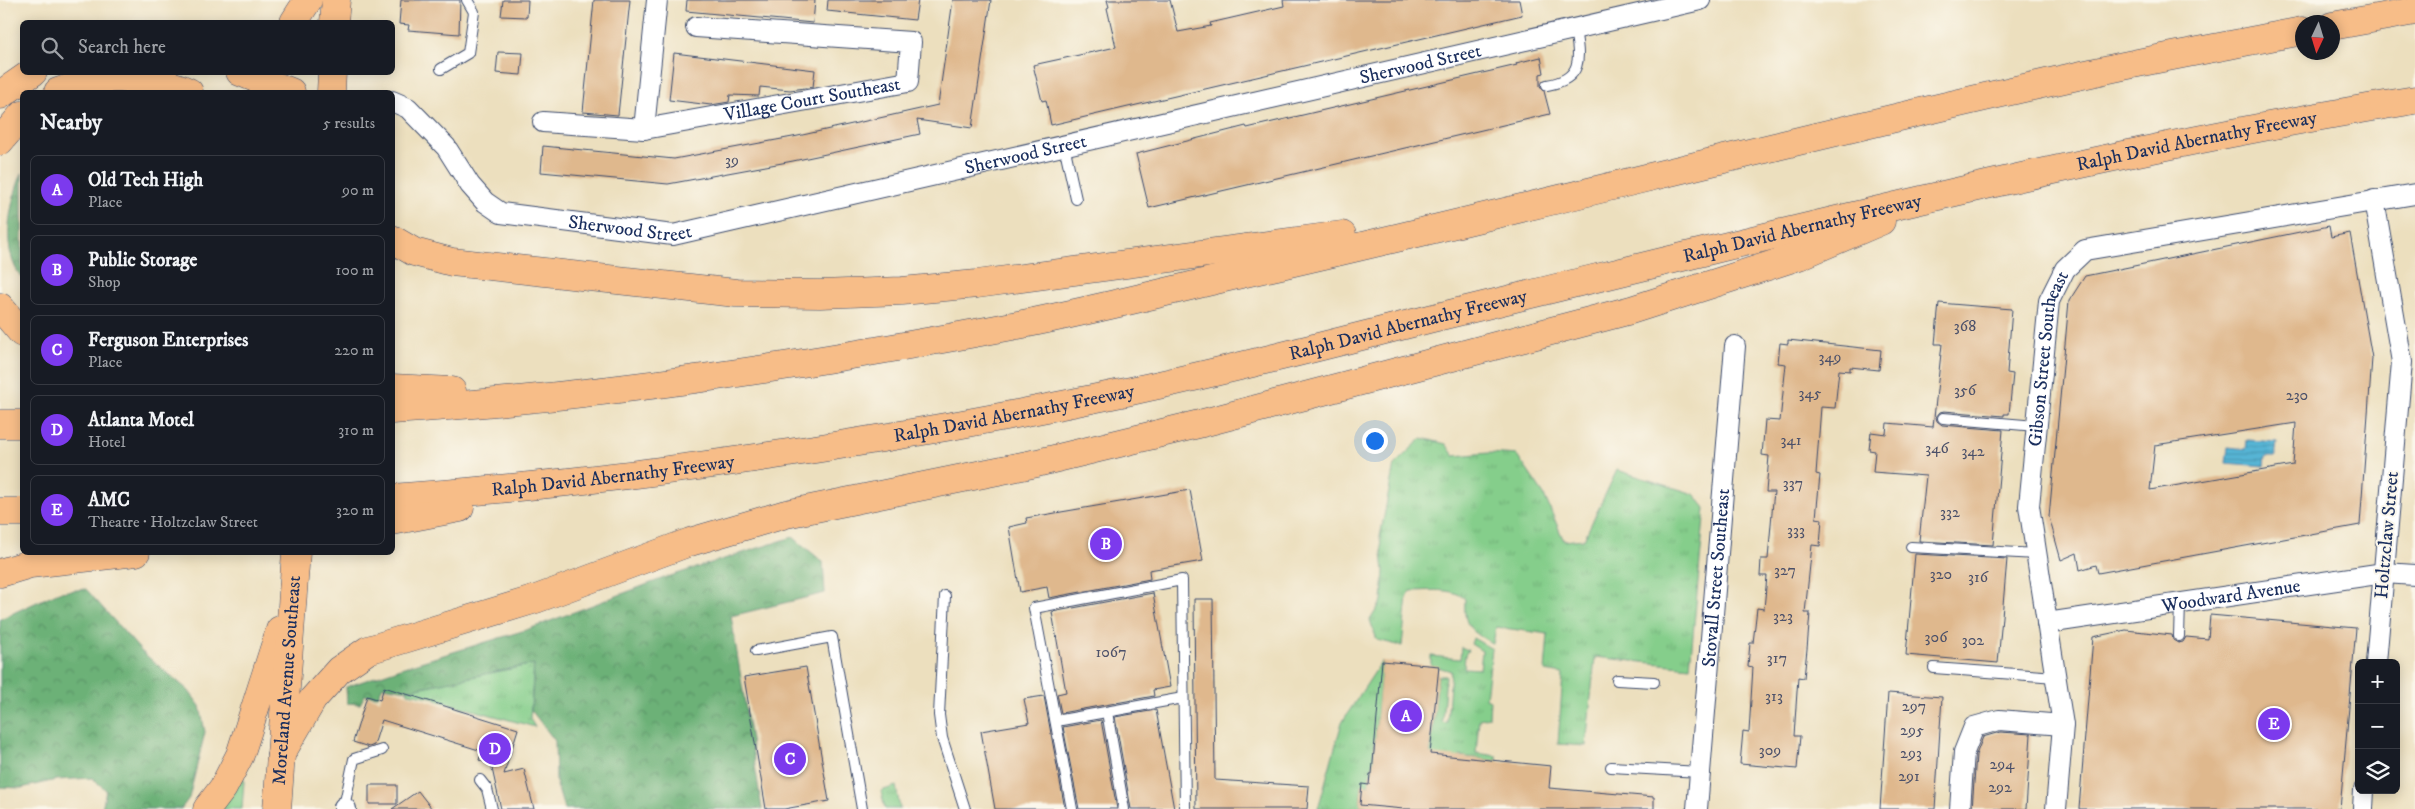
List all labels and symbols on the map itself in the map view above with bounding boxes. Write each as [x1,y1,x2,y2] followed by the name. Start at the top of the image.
[2295,15,2340,60] north arrow
[1357,39,1483,89] street label: Sherwood Street
[721,72,902,126] street label: Village Court Southeast
[2074,105,2320,176] street label: Ralph David Abernathy Freeway
[962,129,1089,179] street label: Sherwood Street
[725,150,739,170] house number: 39
[1681,188,1925,268] street label: Ralph David Abernathy Freeway
[567,210,694,247] street label: Sherwood Street
[2023,267,2074,448] street label: Gibson Street Southeast
[1286,284,1530,365] street label: Ralph David Abernathy Freeway
[1954,316,1976,336] house number: 368
[1818,347,1842,367] house number: 349
[892,379,1137,447] street label: Ralph David Abernathy Freeway
[1954,380,1977,400] house number: 356
[1798,383,1822,403] house number: 345
[2286,385,2308,405] house number: 230
[1362,428,1388,454] your location
[1780,430,1802,450] house number: 341
[1925,438,1949,458] house number: 346
[1961,441,1985,461] house number: 342
[490,450,737,501] street label: Ralph David Abernathy Freeway
[2370,470,2404,600] street label: Holtzclaw Street
[1783,473,1803,493] house number: 337
[1697,488,1735,668] street label: Stovall Street Southeast
[1940,502,1960,522] house number: 332
[1787,520,1805,540] house number: 333
[1090,525,1122,563] pin: B
[1774,560,1796,580] house number: 327
[1930,564,1952,584] house number: 320
[1968,567,1989,587] house number: 316
[2159,574,2302,617] street label: Woodward Avenue
[267,575,306,786] street label: Moreland Avenue Southeast
[1773,606,1793,626] house number: 323
[1925,627,1948,647] house number: 306
[1962,630,1984,650] house number: 302
[1095,642,1127,662] house number: 1067
[1767,648,1787,668] house number: 317
[1765,686,1783,706] house number: 313
[1902,696,1926,716] house number: 297
[1390,697,1422,735] pin: A
[2258,705,2290,743] pin: E
[1900,720,1924,740] house number: 295
[479,730,511,768] pin: D
[774,740,806,778] pin: C
[1759,740,1781,760] house number: 309
[1900,743,1922,763] house number: 293
[1989,754,2015,774] house number: 294
[1898,766,1920,786] house number: 291
[1988,777,2012,797] house number: 292

